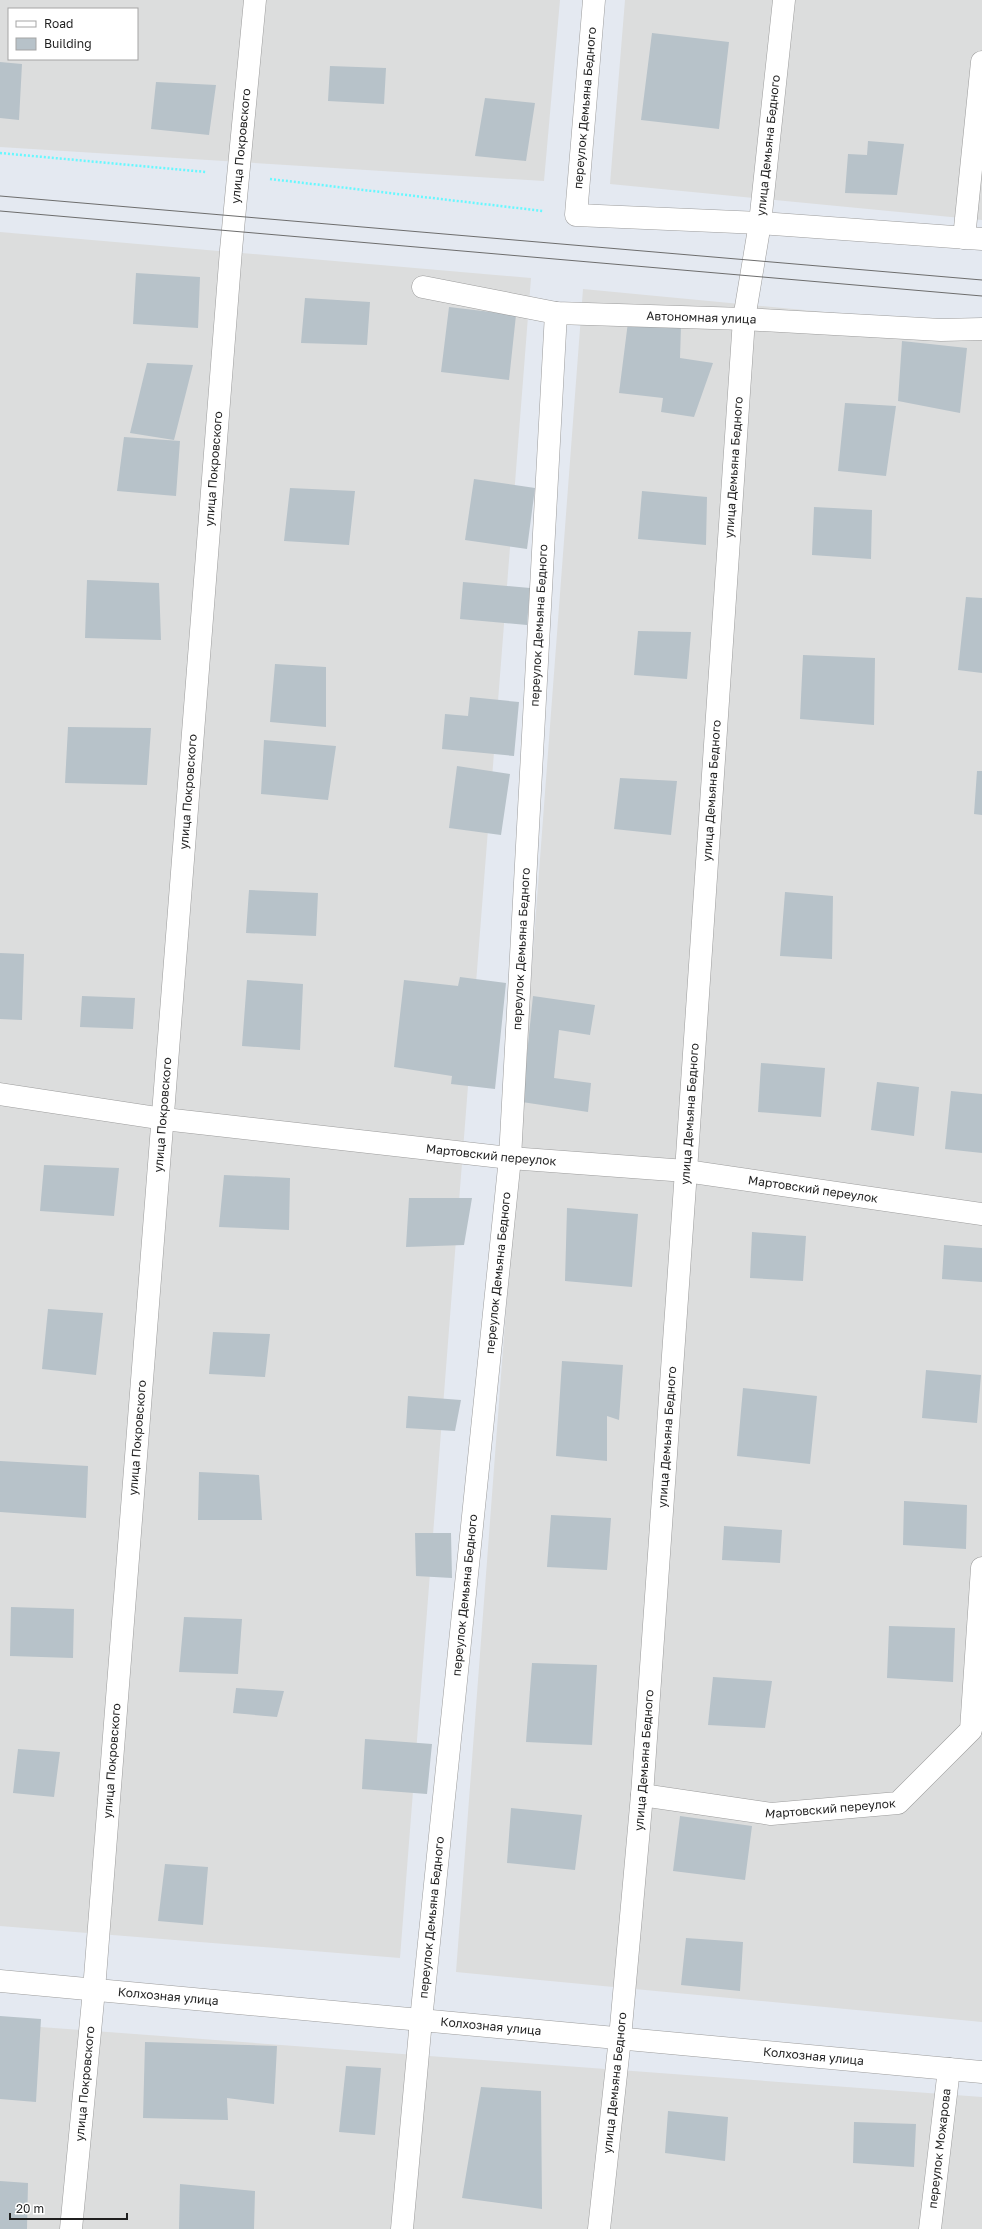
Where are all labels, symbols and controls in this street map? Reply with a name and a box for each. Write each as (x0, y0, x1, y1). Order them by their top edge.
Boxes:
legend (8, 8, 138, 60)
text: Road (44, 16, 73, 31)
street label: переулок Демьяна Бедного (570, 26, 599, 190)
text: Building (44, 36, 92, 51)
street label: улица Демьяна Бедного (753, 74, 783, 217)
street label: улица Покровского (227, 88, 253, 204)
street label: Автономная улица (646, 308, 757, 327)
street label: улица Демьяна Бедного (721, 396, 746, 539)
street label: улица Покровского (201, 410, 225, 527)
street label: переулок Демьяна Бедного (527, 544, 550, 707)
street label: улица Демьяна Бедного (699, 719, 724, 862)
street label: улица Покровского (176, 733, 200, 850)
street label: переулок Демьяна Бедного (509, 867, 533, 1030)
street label: улица Демьяна Бедного (677, 1042, 702, 1185)
street label: улица Покровского (150, 1056, 174, 1173)
street label: Мартовский переулок (425, 1141, 557, 1168)
street label: Мартовский переулок (747, 1172, 879, 1206)
street label: переулок Демьяна Бедного (482, 1191, 513, 1354)
street label: улица Демьяна Бедного (654, 1366, 679, 1508)
street label: улица Покровского (125, 1379, 149, 1496)
street label: переулок Демьяна Бедного (449, 1513, 480, 1677)
street label: улица Демьяна Бедного (631, 1689, 656, 1832)
street label: улица Покровского (100, 1702, 124, 1819)
street label: Мартовский переулок (764, 1795, 896, 1822)
street label: переулок Демьяна Бедного (415, 1836, 447, 1999)
street label: Колхозная улица (117, 1984, 219, 2008)
street label: улица Демьяна Бедного (599, 2012, 629, 2154)
street label: Колхозная улица (440, 2014, 542, 2038)
street label: улица Покровского (71, 2025, 97, 2142)
street label: Колхозная улица (762, 2044, 865, 2068)
street label: переулок Можарова (924, 2088, 954, 2209)
scale bar (10, 2195, 127, 2221)
text: 20 m (16, 2201, 44, 2216)

